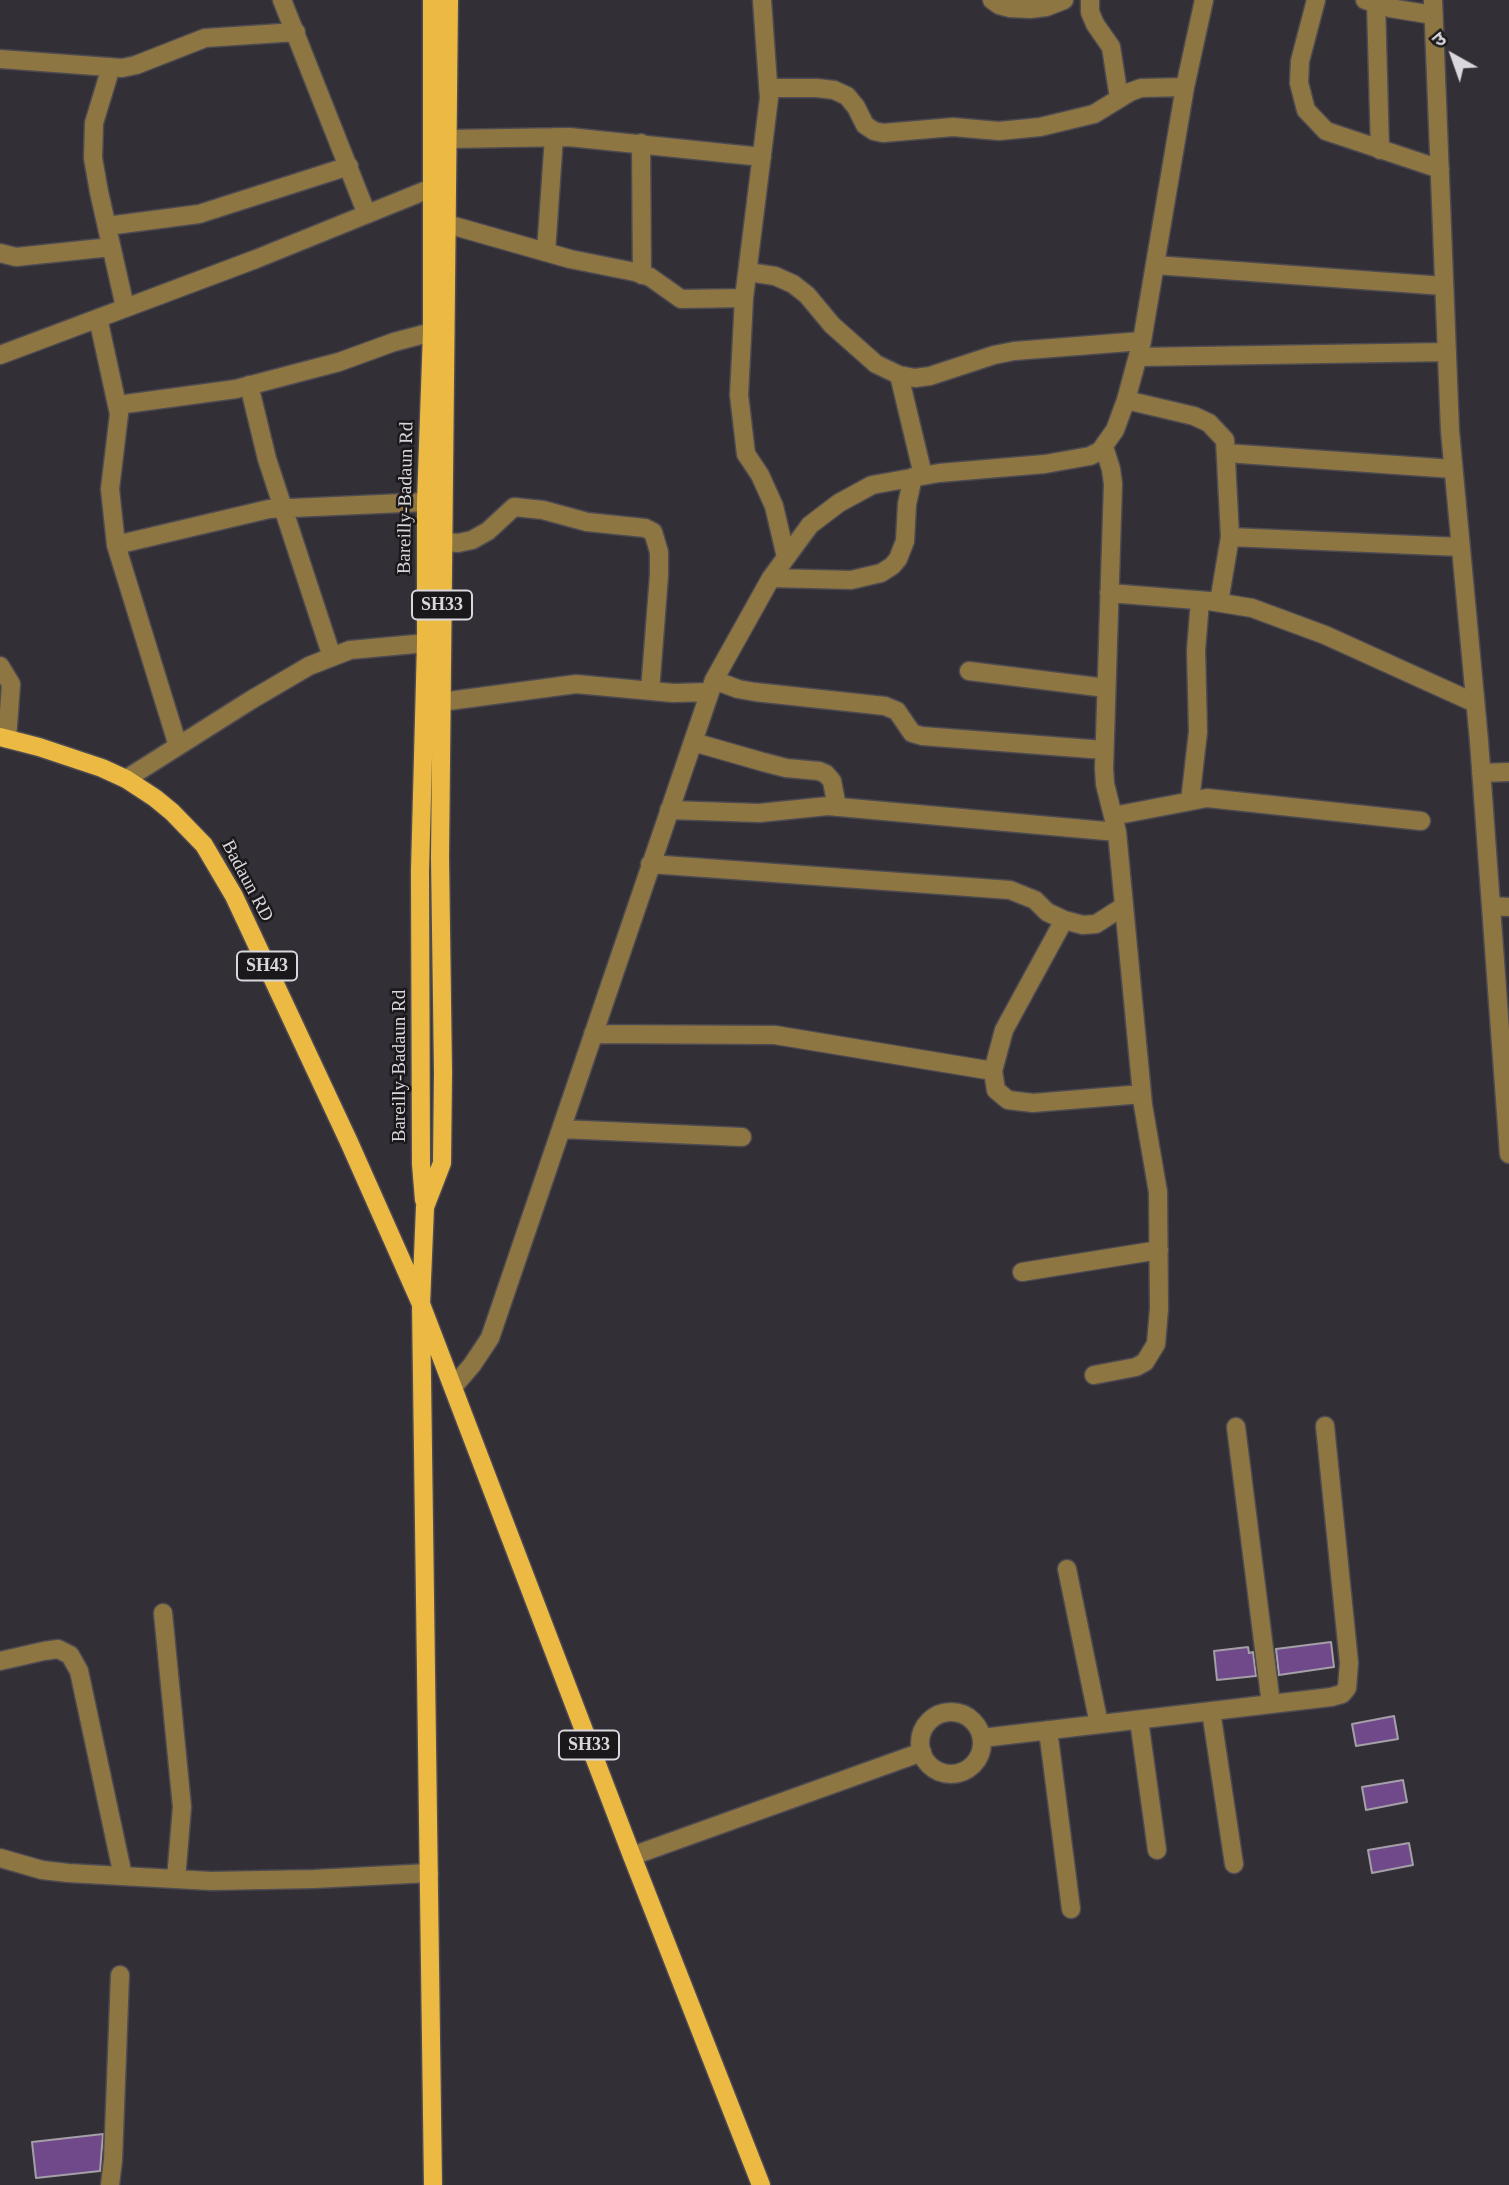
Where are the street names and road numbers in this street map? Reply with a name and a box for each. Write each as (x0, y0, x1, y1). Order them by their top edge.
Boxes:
street label: Bareilly-Badaun Rd (393, 422, 419, 574)
road number: SH33 (412, 590, 472, 620)
street label: Badaun RD (216, 836, 278, 926)
road number: SH43 (237, 951, 297, 981)
street label: Bareilly-Badaun Rd (389, 990, 411, 1142)
road number: SH33 (559, 1730, 619, 1760)

